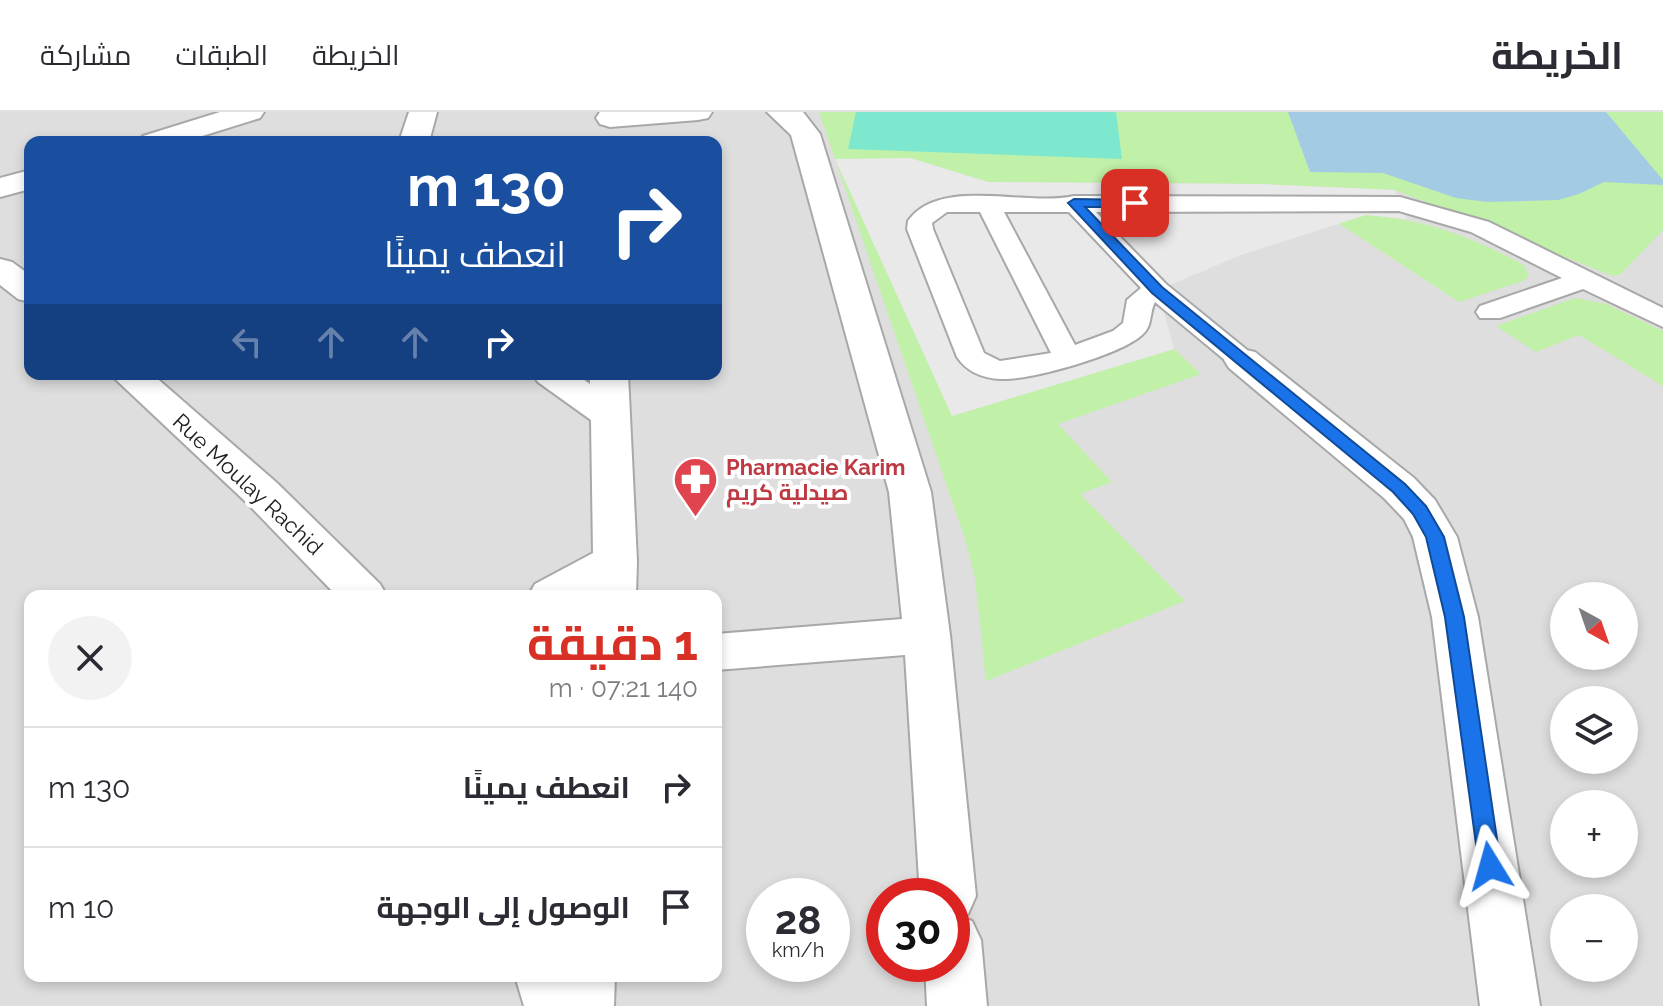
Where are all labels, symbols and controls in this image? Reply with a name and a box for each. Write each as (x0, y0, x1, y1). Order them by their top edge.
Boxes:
text: الخريطة (1491, 33, 1623, 78)
text: مشاركة (40, 39, 131, 72)
text: الطبقات (175, 39, 268, 72)
text: الخريطة (312, 39, 399, 72)
text: 130 m (407, 153, 566, 219)
icon: right (594, 168, 698, 272)
pin (1101, 169, 1169, 237)
icon: arrive (1113, 181, 1157, 225)
text: انعطف يمينًا (384, 233, 566, 275)
icon: left (225, 320, 269, 364)
icon: ahead (309, 320, 353, 364)
icon: ahead (393, 320, 437, 364)
icon: right (477, 320, 521, 364)
street label: Rue Moulay Rachid (168, 408, 328, 560)
place label: Pharmacie Karim صيدلية كريم (726, 454, 906, 508)
pharmacy icon: Pharmacie Karim صيدلية كريم (671, 456, 719, 519)
north arrow (1550, 582, 1638, 670)
map controls (1550, 582, 1638, 982)
text: 1 دقيقة (527, 615, 698, 671)
button: close (48, 616, 132, 700)
text: 140 m · 07:21 (549, 673, 698, 703)
button: layers (1550, 686, 1638, 774)
icon: right (654, 765, 698, 809)
text: 130 m (48, 770, 130, 805)
text: انعطف يمينًا (463, 770, 630, 805)
button: + (1550, 790, 1638, 878)
position arrow (1448, 824, 1532, 908)
speed limit sign: 30 (866, 878, 970, 982)
icon: arrive (654, 885, 698, 929)
text: 10 m (48, 890, 114, 925)
text: الوصول إلى الوجهة (377, 890, 630, 925)
button: − (1550, 894, 1638, 982)
text: 28 (775, 896, 821, 943)
text: km/h (772, 938, 824, 962)

